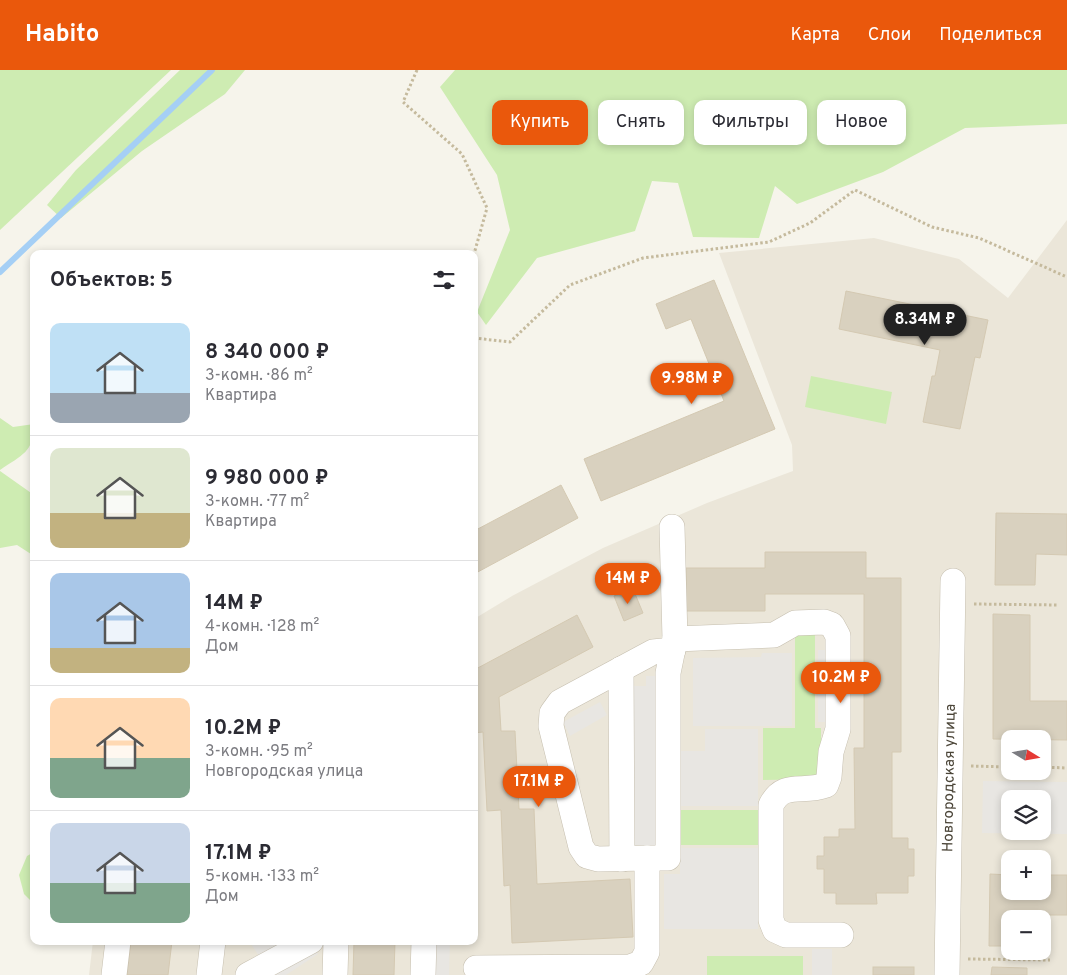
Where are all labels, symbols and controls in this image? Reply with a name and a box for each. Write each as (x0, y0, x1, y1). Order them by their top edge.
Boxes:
text: Habito (25, 20, 99, 50)
text: Карта (790, 24, 840, 47)
text: Слои (868, 24, 911, 47)
text: Поделиться (939, 24, 1042, 47)
chip: Купить (492, 100, 588, 145)
chip: Снять (598, 100, 684, 145)
chip: Фильтры (694, 100, 807, 145)
chip: Новое (817, 100, 906, 145)
icon: filters (430, 266, 458, 294)
text: Объектов: 5 (50, 267, 173, 294)
pin: 8.34M ₽ (879, 304, 971, 346)
text: 8.34M ₽ (895, 310, 955, 330)
text: 8 340 000 ₽ (205, 339, 329, 366)
icon: home (90, 343, 150, 403)
pin: 9.98M ₽ (646, 362, 738, 405)
text: 3-комн. · 86 m² (205, 366, 313, 386)
text: 9.98M ₽ (661, 369, 723, 389)
text: Квартира (205, 386, 277, 406)
text: 9 980 000 ₽ (205, 465, 329, 492)
icon: home (90, 468, 150, 528)
text: 3-комн. · 77 m² (205, 492, 309, 512)
text: Квартира (205, 512, 277, 532)
pin: 14M ₽ (593, 562, 663, 605)
text: 14M ₽ (606, 569, 650, 589)
text: 14M ₽ (205, 590, 263, 617)
icon: home (90, 593, 150, 653)
text: 4-комн. · 128 m² (205, 617, 319, 637)
text: Дом (205, 637, 239, 657)
pin: 10.2M ₽ (795, 662, 887, 704)
text: 10.2M ₽ (812, 668, 870, 688)
street label: Новгородская улица (939, 704, 961, 852)
text: 10.2M ₽ (205, 715, 281, 742)
icon: home (90, 718, 150, 778)
north arrow (1001, 730, 1051, 780)
map controls (1001, 730, 1051, 960)
text: 3-комн. · 95 m² (205, 742, 313, 762)
text: Новгородская улица (205, 762, 363, 782)
pin: 17.1M ₽ (493, 766, 585, 808)
text: 17.1M ₽ (514, 772, 564, 792)
button: layers (1001, 790, 1051, 840)
text: 17.1M ₽ (205, 840, 271, 867)
icon: home (90, 843, 150, 903)
button: + (1001, 850, 1051, 900)
text: 5-комн. · 133 m² (205, 867, 319, 887)
text: Дом (205, 887, 239, 907)
button: − (1001, 910, 1051, 960)

